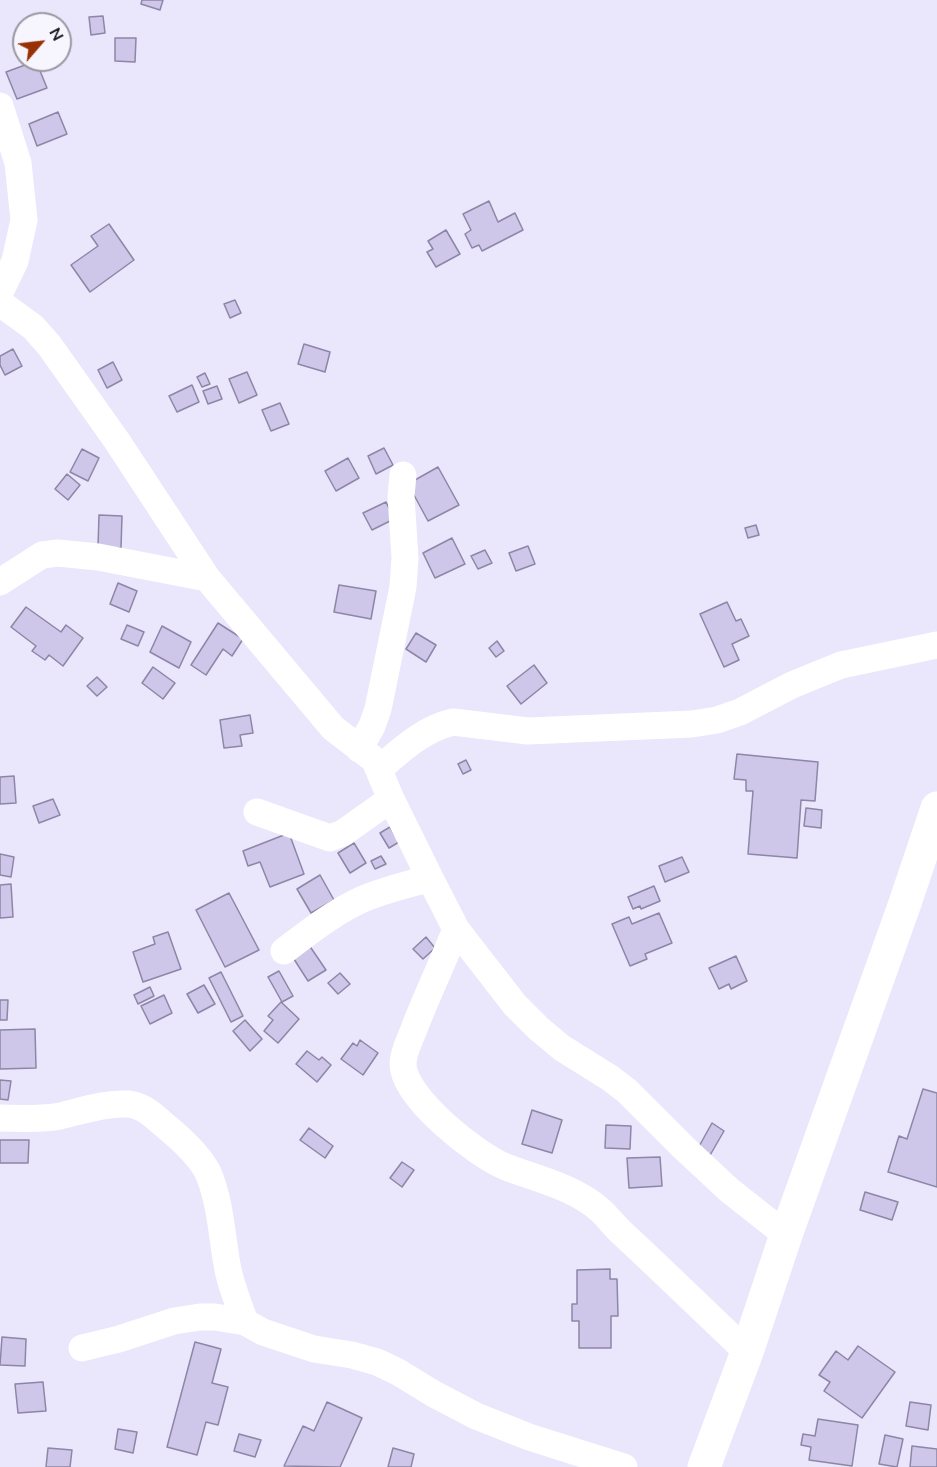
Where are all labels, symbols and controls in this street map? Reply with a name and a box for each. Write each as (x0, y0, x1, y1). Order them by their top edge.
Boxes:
north arrow (12, 12, 72, 72)
text: N (44, 24, 69, 45)

